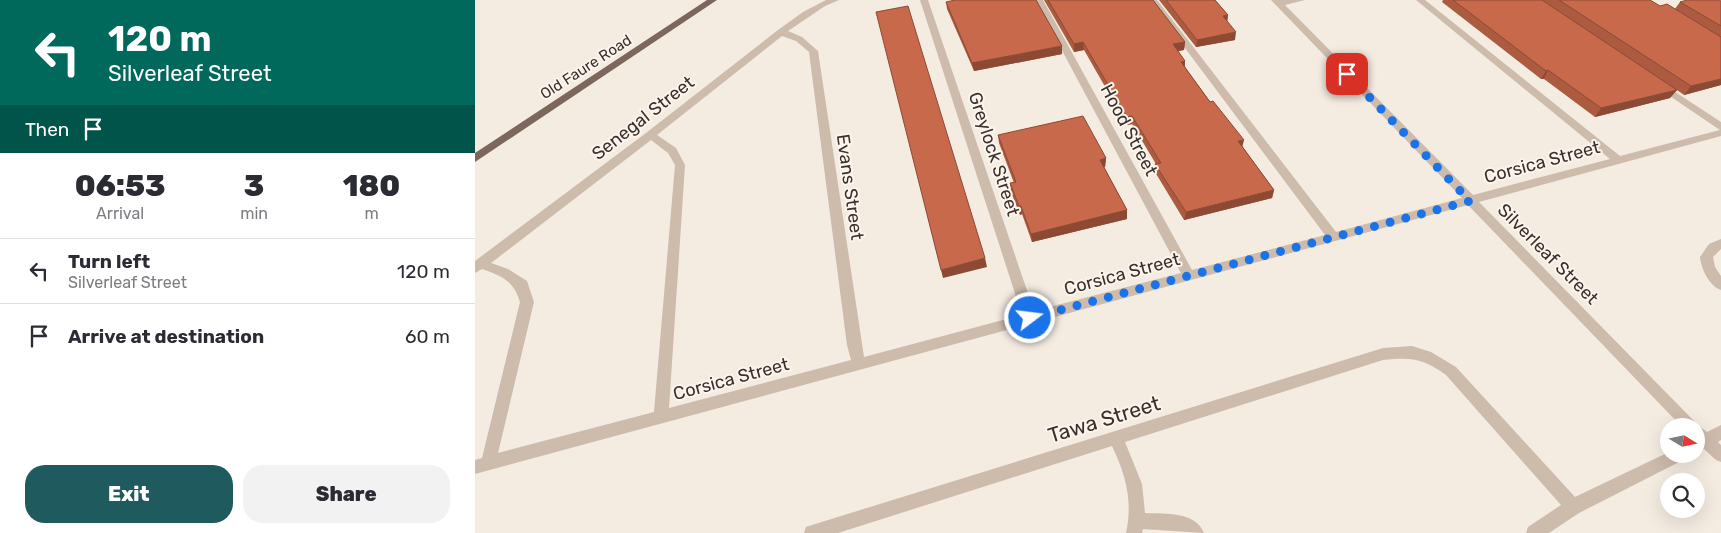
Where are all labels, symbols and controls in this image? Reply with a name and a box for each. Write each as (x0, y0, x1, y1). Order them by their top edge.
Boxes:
text: 120 m (108, 18, 211, 60)
icon: left (25, 20, 90, 85)
street label: Old Faure Road (537, 31, 635, 103)
pin (1326, 53, 1368, 95)
text: Silverleaf Street (108, 60, 272, 87)
icon: arrive (1333, 60, 1361, 88)
street label: Senegal Street (587, 71, 699, 165)
street label: Hood Street (1096, 80, 1162, 180)
street label: Greylock Street (964, 89, 1024, 219)
icon: arrive (79, 115, 107, 143)
text: Then (25, 118, 69, 141)
street label: Evans Street (832, 133, 868, 241)
street label: Corsica Street (1482, 136, 1602, 188)
text: 06:53 (75, 168, 166, 204)
text: 3 (244, 168, 264, 204)
text: 180 (343, 168, 400, 204)
street label: Silverleaf Street (1493, 199, 1603, 309)
text: Arrival (96, 204, 144, 223)
text: min (240, 204, 268, 223)
text: m (364, 204, 379, 223)
street label: Corsica Street (1062, 248, 1182, 300)
text: Turn left (68, 250, 150, 273)
icon: left (25, 257, 53, 285)
text: 120 m (397, 260, 450, 283)
text: Silverleaf Street (68, 273, 187, 292)
position arrow (1003, 291, 1055, 343)
icon: arrive (25, 322, 53, 350)
text: Arrive at destination (68, 325, 264, 348)
text: 60 m (405, 325, 450, 348)
street label: Corsica Street (671, 353, 791, 405)
street label: Tawa Street (1045, 390, 1163, 448)
north arrow (1660, 418, 1705, 462)
map controls (1660, 418, 1705, 518)
button: Exit (25, 465, 233, 523)
button: Share (243, 465, 450, 523)
button: search (1660, 473, 1705, 518)

